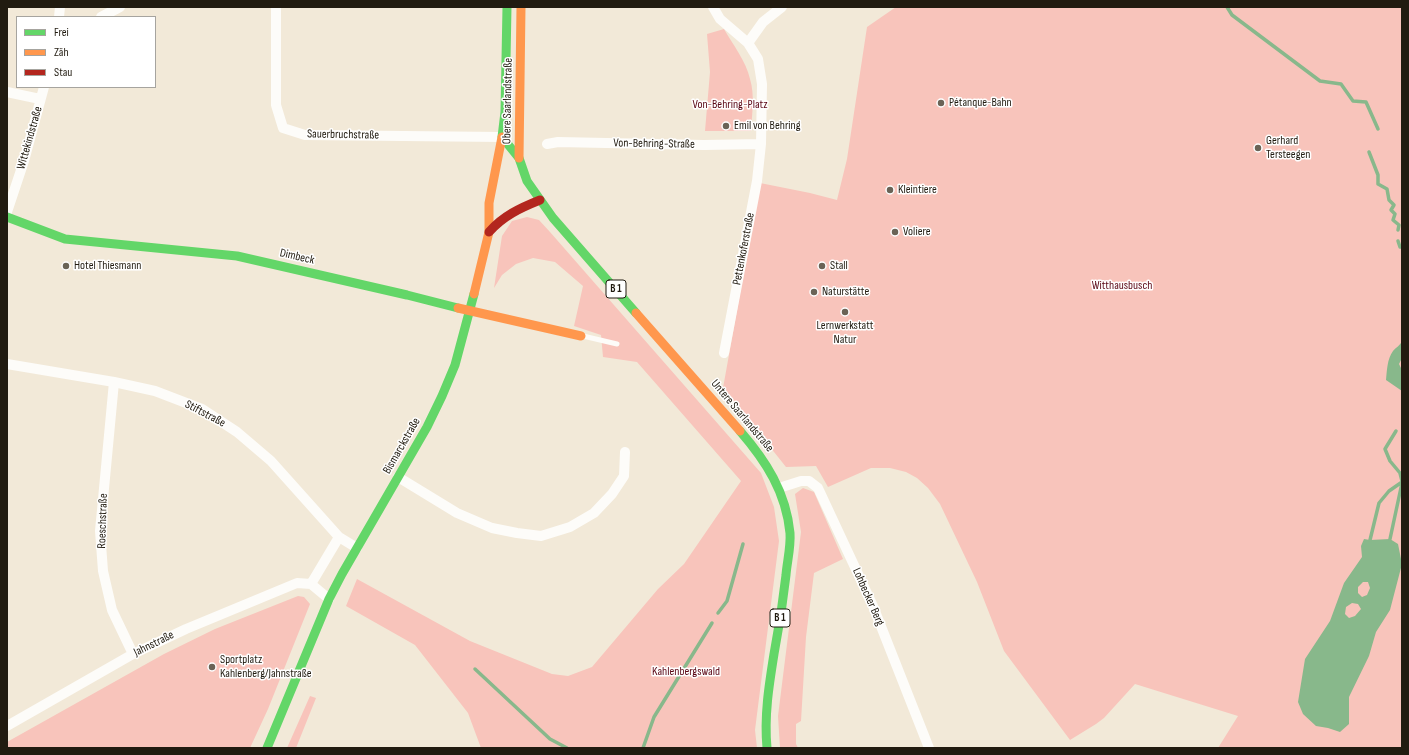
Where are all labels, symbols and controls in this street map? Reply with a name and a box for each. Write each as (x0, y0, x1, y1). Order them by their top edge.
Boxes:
legend (16, 16, 156, 88)
text: Frei (54, 25, 69, 40)
text: Zäh (54, 45, 69, 60)
street label: Obere Saarlandstraße (500, 58, 516, 144)
text: Stau (54, 65, 72, 80)
place label: Pétanque-Bahn (949, 96, 1012, 110)
park label: Von-Behring-Platz (692, 98, 768, 112)
marker: Pétanque-Bahn (936, 98, 946, 108)
street label: Wittekindstraße (14, 105, 46, 171)
place label: Emil von Behring (734, 119, 800, 133)
marker: Emil von Behring (721, 121, 731, 131)
street label: Sauerbruchstraße (307, 127, 379, 143)
place label: Gerhard Tersteegen (1266, 134, 1310, 162)
street label: Von-Behring-Straße (613, 136, 695, 152)
marker: Gerhard Tersteegen (1253, 143, 1263, 153)
place label: Kleintiere (898, 183, 937, 197)
marker: Kleintiere (885, 185, 895, 195)
street label: Pettenkoferstraße (730, 212, 758, 286)
place label: Voliere (903, 225, 931, 239)
marker: Voliere (890, 227, 900, 237)
street label: Dimbeck (278, 246, 316, 268)
place label: Hotel Thiesmann (74, 259, 141, 273)
place label: Stall (830, 259, 848, 273)
marker: Hotel Thiesmann (61, 261, 71, 271)
marker: Stall (817, 261, 827, 271)
park label: Witthausbusch (1092, 279, 1152, 293)
road number: B 1 (606, 280, 626, 298)
place label: Naturstätte (822, 285, 869, 299)
marker: Naturstätte (809, 287, 819, 297)
marker: Lernwerkstatt Natur (840, 307, 850, 317)
place label: Lernwerkstatt Natur (817, 319, 873, 347)
street label: Untere Saarlandstraße (708, 377, 776, 455)
street label: Stiftstraße (182, 397, 228, 431)
street label: Bismarckstraße (380, 415, 424, 477)
street label: Roeschstraße (95, 493, 111, 549)
street label: Lohbecker Berg (849, 566, 887, 628)
road number: B 1 (770, 609, 790, 627)
street label: Jahnstraße (131, 628, 177, 660)
place label: Sportplatz Kahlenberg/Jahnstraße (220, 653, 312, 681)
marker: Sportplatz Kahlenberg/Jahnstraße (207, 662, 217, 672)
park label: Kahlenbergswald (652, 665, 720, 679)

